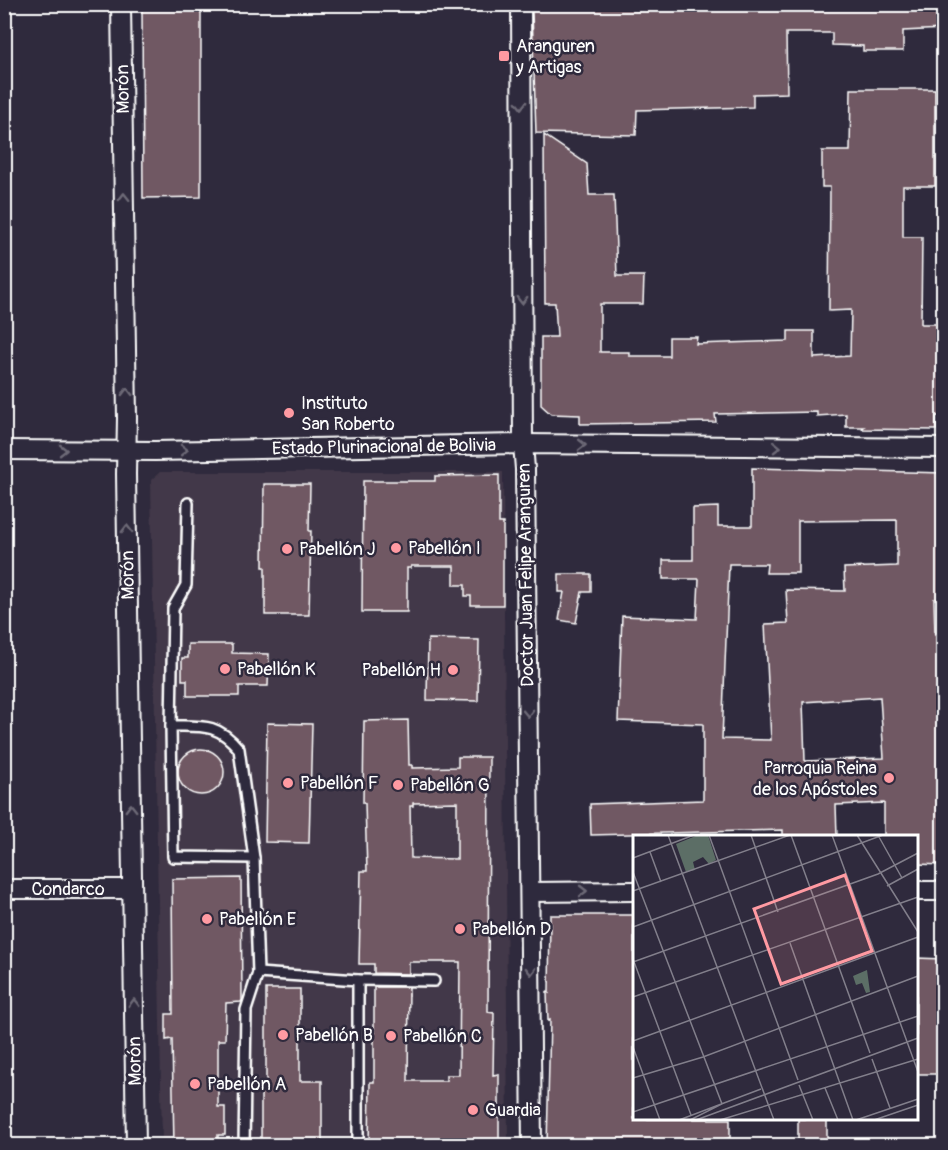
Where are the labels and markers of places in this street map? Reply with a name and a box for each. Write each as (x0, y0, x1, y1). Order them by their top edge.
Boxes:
place label: Aranguren y Artigas (515, 35, 595, 79)
marker: Aranguren y Artigas (497, 49, 511, 63)
place label: Instituto San Roberto (301, 392, 395, 436)
marker: Instituto San Roberto (282, 406, 296, 420)
place label: Pabellón I (408, 537, 481, 560)
place label: Pabellón J (299, 538, 375, 561)
marker: Pabellón I (389, 541, 403, 555)
marker: Pabellón J (280, 542, 294, 556)
place label: Pabellón K (237, 658, 316, 681)
place label: Pabellón H (362, 659, 441, 682)
marker: Pabellón K (218, 662, 232, 676)
marker: Pabellón H (446, 663, 460, 677)
place label: Parroquia Reina de los Apóstoles (753, 757, 877, 801)
marker: Parroquia Reina de los Apóstoles (882, 771, 896, 785)
place label: Pabellón F (300, 772, 379, 795)
place label: Pabellón G (410, 774, 490, 797)
marker: Pabellón F (281, 776, 295, 790)
marker: Pabellón G (391, 778, 405, 792)
place label: Pabellón E (219, 908, 296, 931)
marker: Pabellón E (200, 912, 214, 926)
place label: Pabellón D (472, 918, 551, 941)
marker: Pabellón D (453, 922, 467, 936)
place label: Pabellón B (295, 1024, 373, 1047)
place label: Pabellón C (403, 1025, 482, 1048)
marker: Pabellón B (276, 1028, 290, 1042)
marker: Pabellón C (384, 1029, 398, 1043)
place label: Pabellón A (207, 1073, 287, 1096)
marker: Pabellón A (188, 1077, 202, 1091)
place label: Guardia (485, 1099, 541, 1122)
marker: Guardia (466, 1103, 480, 1117)

